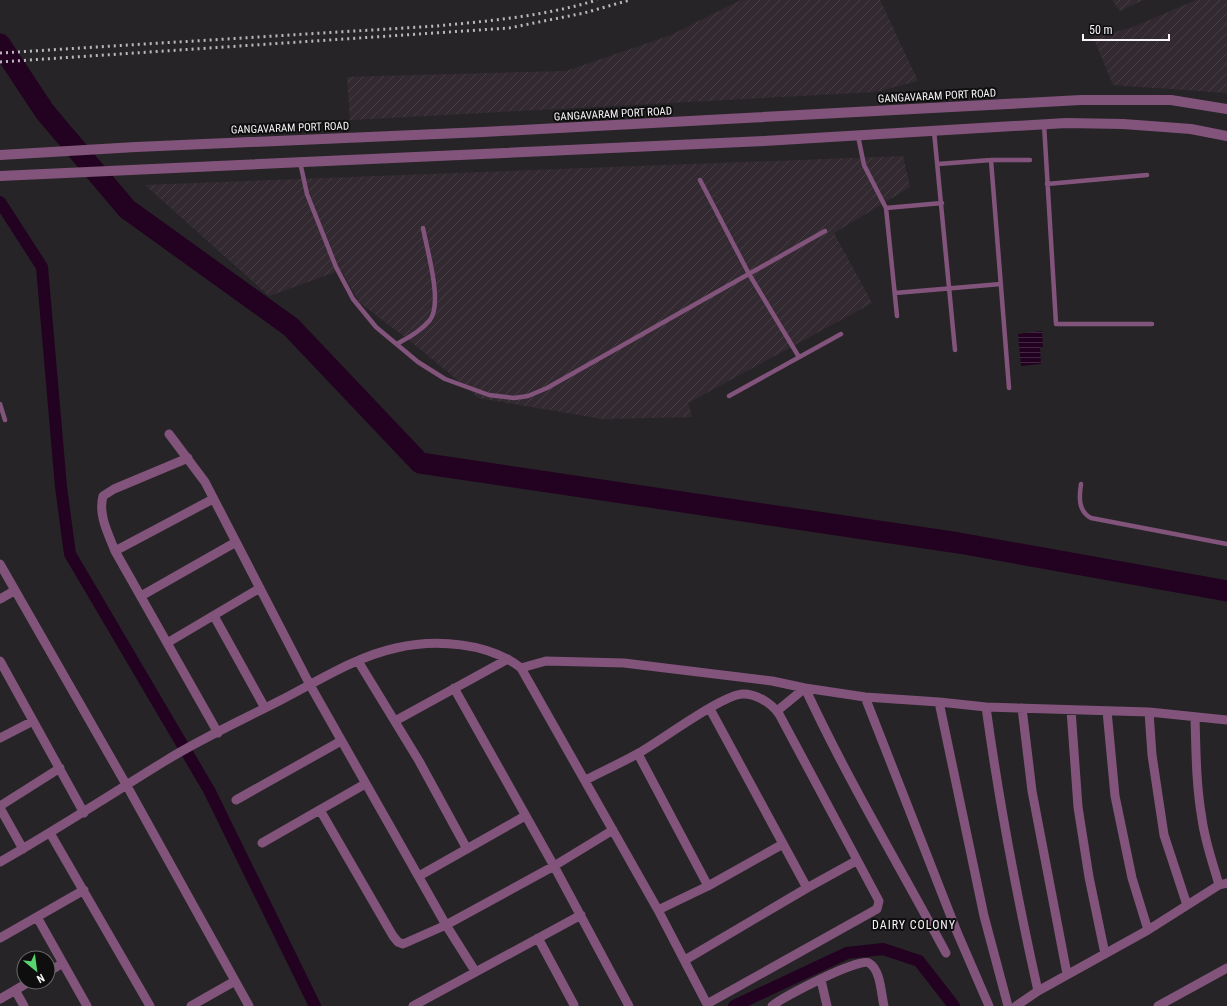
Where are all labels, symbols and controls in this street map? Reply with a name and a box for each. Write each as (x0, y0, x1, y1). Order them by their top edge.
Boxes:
scale bar (1083, 16, 1169, 42)
text: 50 m (1089, 23, 1113, 37)
street label: GANGAVARAM PORT ROAD (878, 86, 996, 106)
street label: GANGAVARAM PORT ROAD (554, 104, 672, 124)
street label: GANGAVARAM PORT ROAD (231, 119, 349, 137)
district label: DAIRY COLONY (872, 918, 956, 932)
north arrow (16, 950, 56, 990)
text: N (34, 971, 47, 986)

